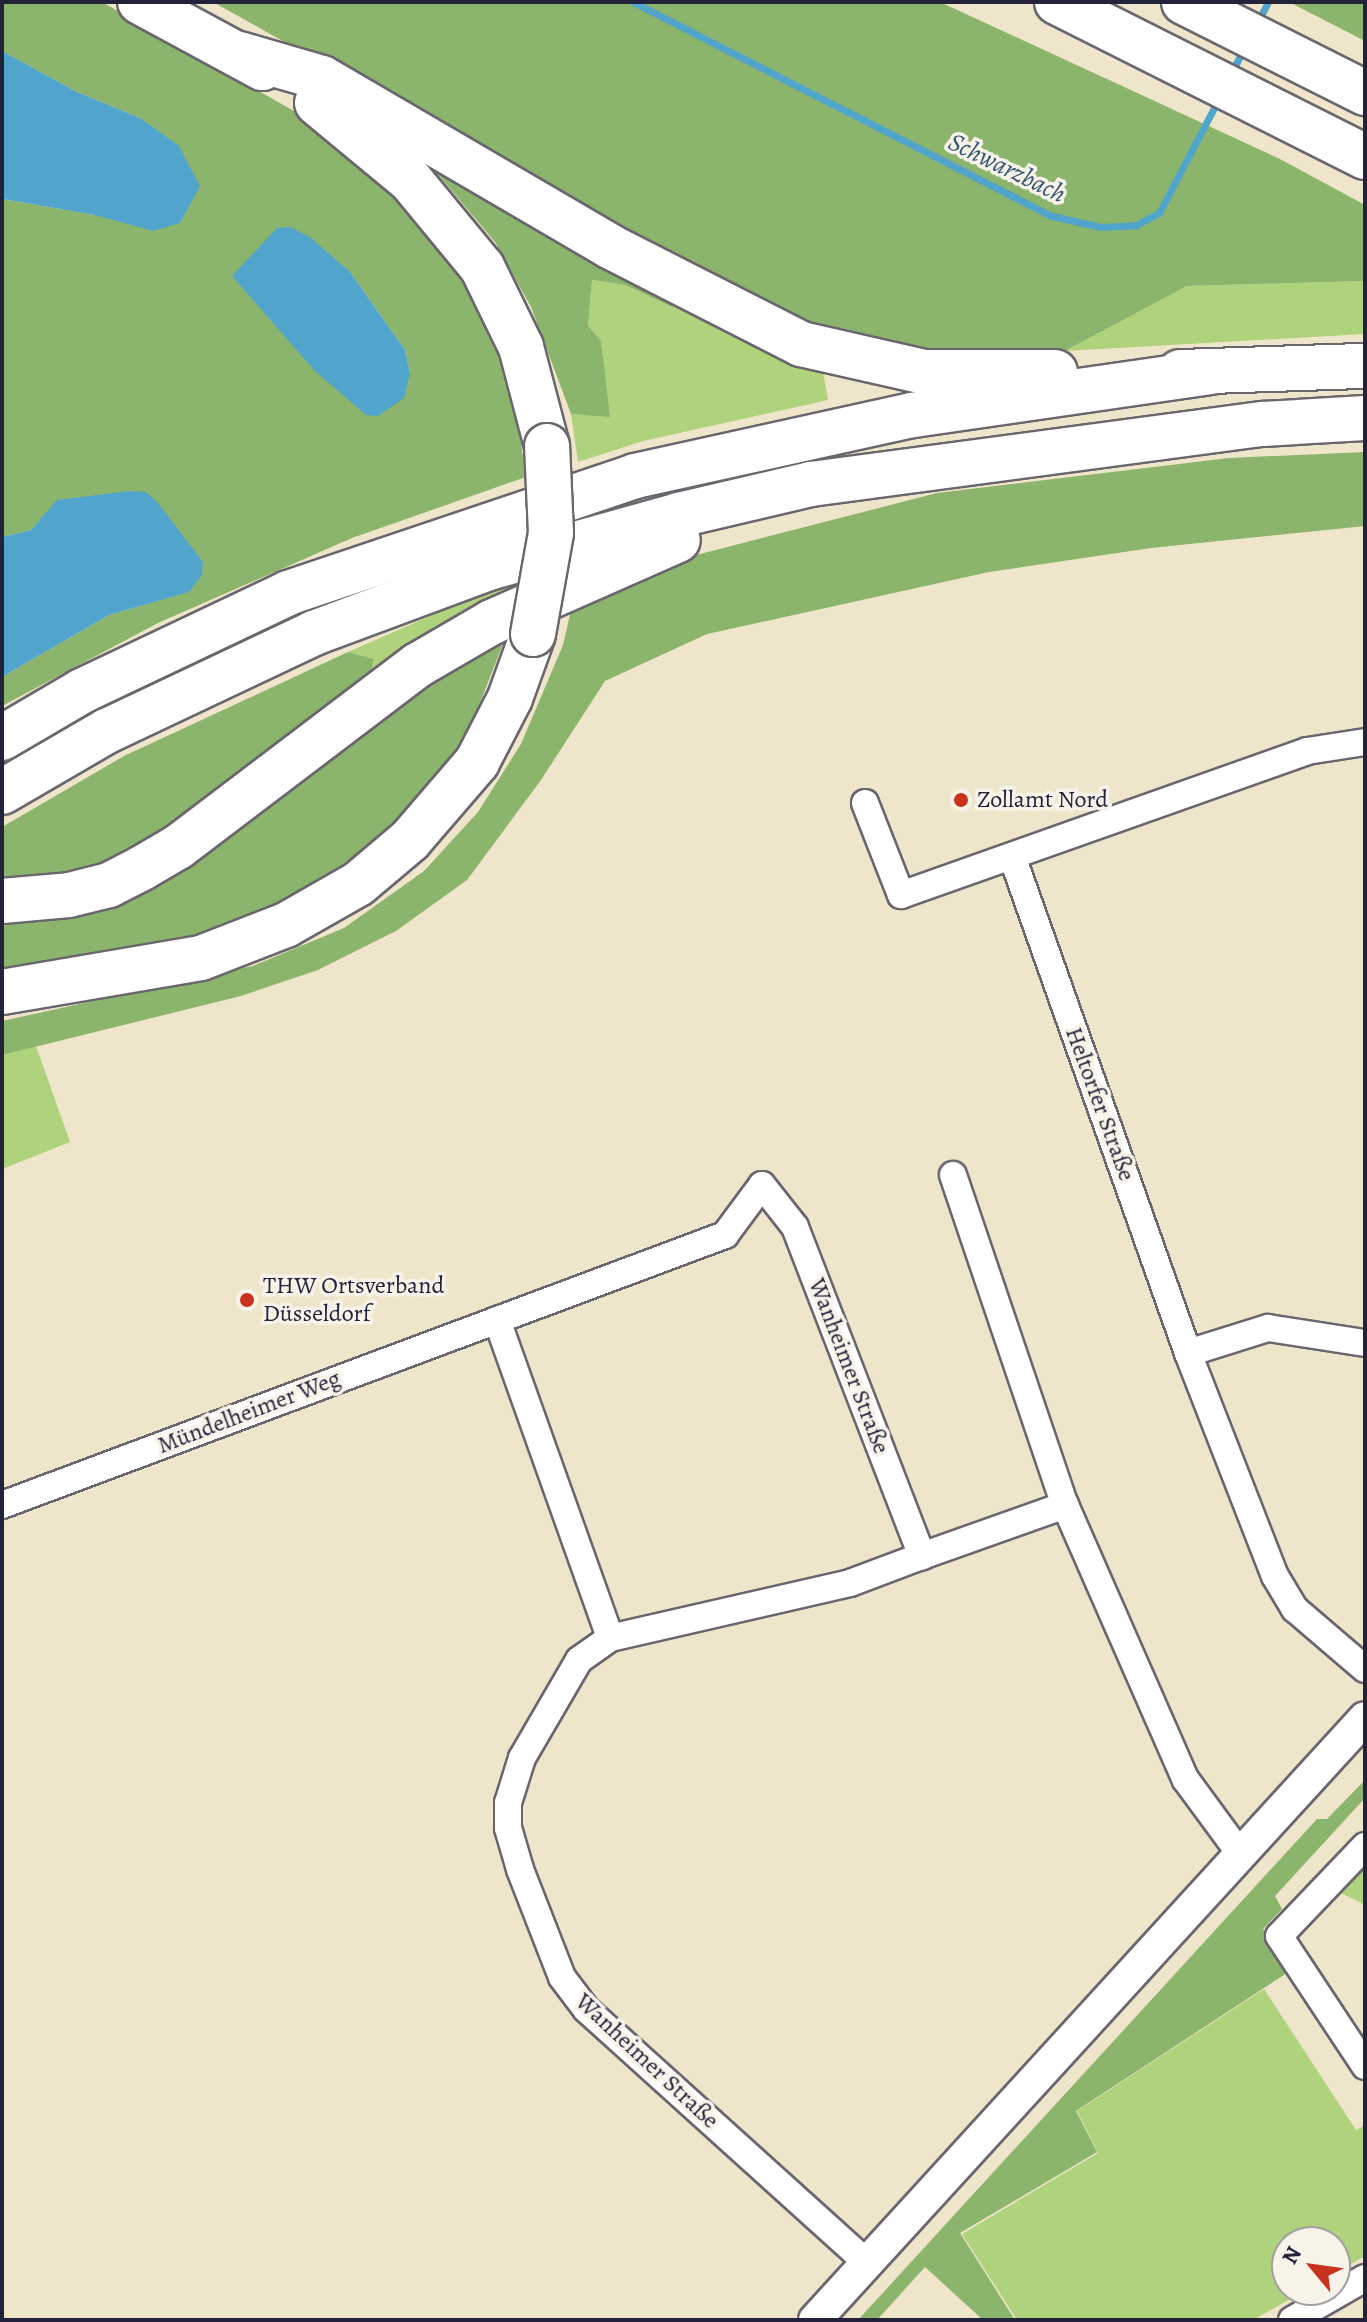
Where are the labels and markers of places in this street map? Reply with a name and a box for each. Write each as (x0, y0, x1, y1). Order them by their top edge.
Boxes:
place label: Zollamt Nord (977, 786, 1108, 814)
marker: Zollamt Nord (952, 791, 970, 809)
place label: THW Ortsverband Düsseldorf (263, 1272, 444, 1328)
marker: THW Ortsverband Düsseldorf (238, 1291, 256, 1309)

